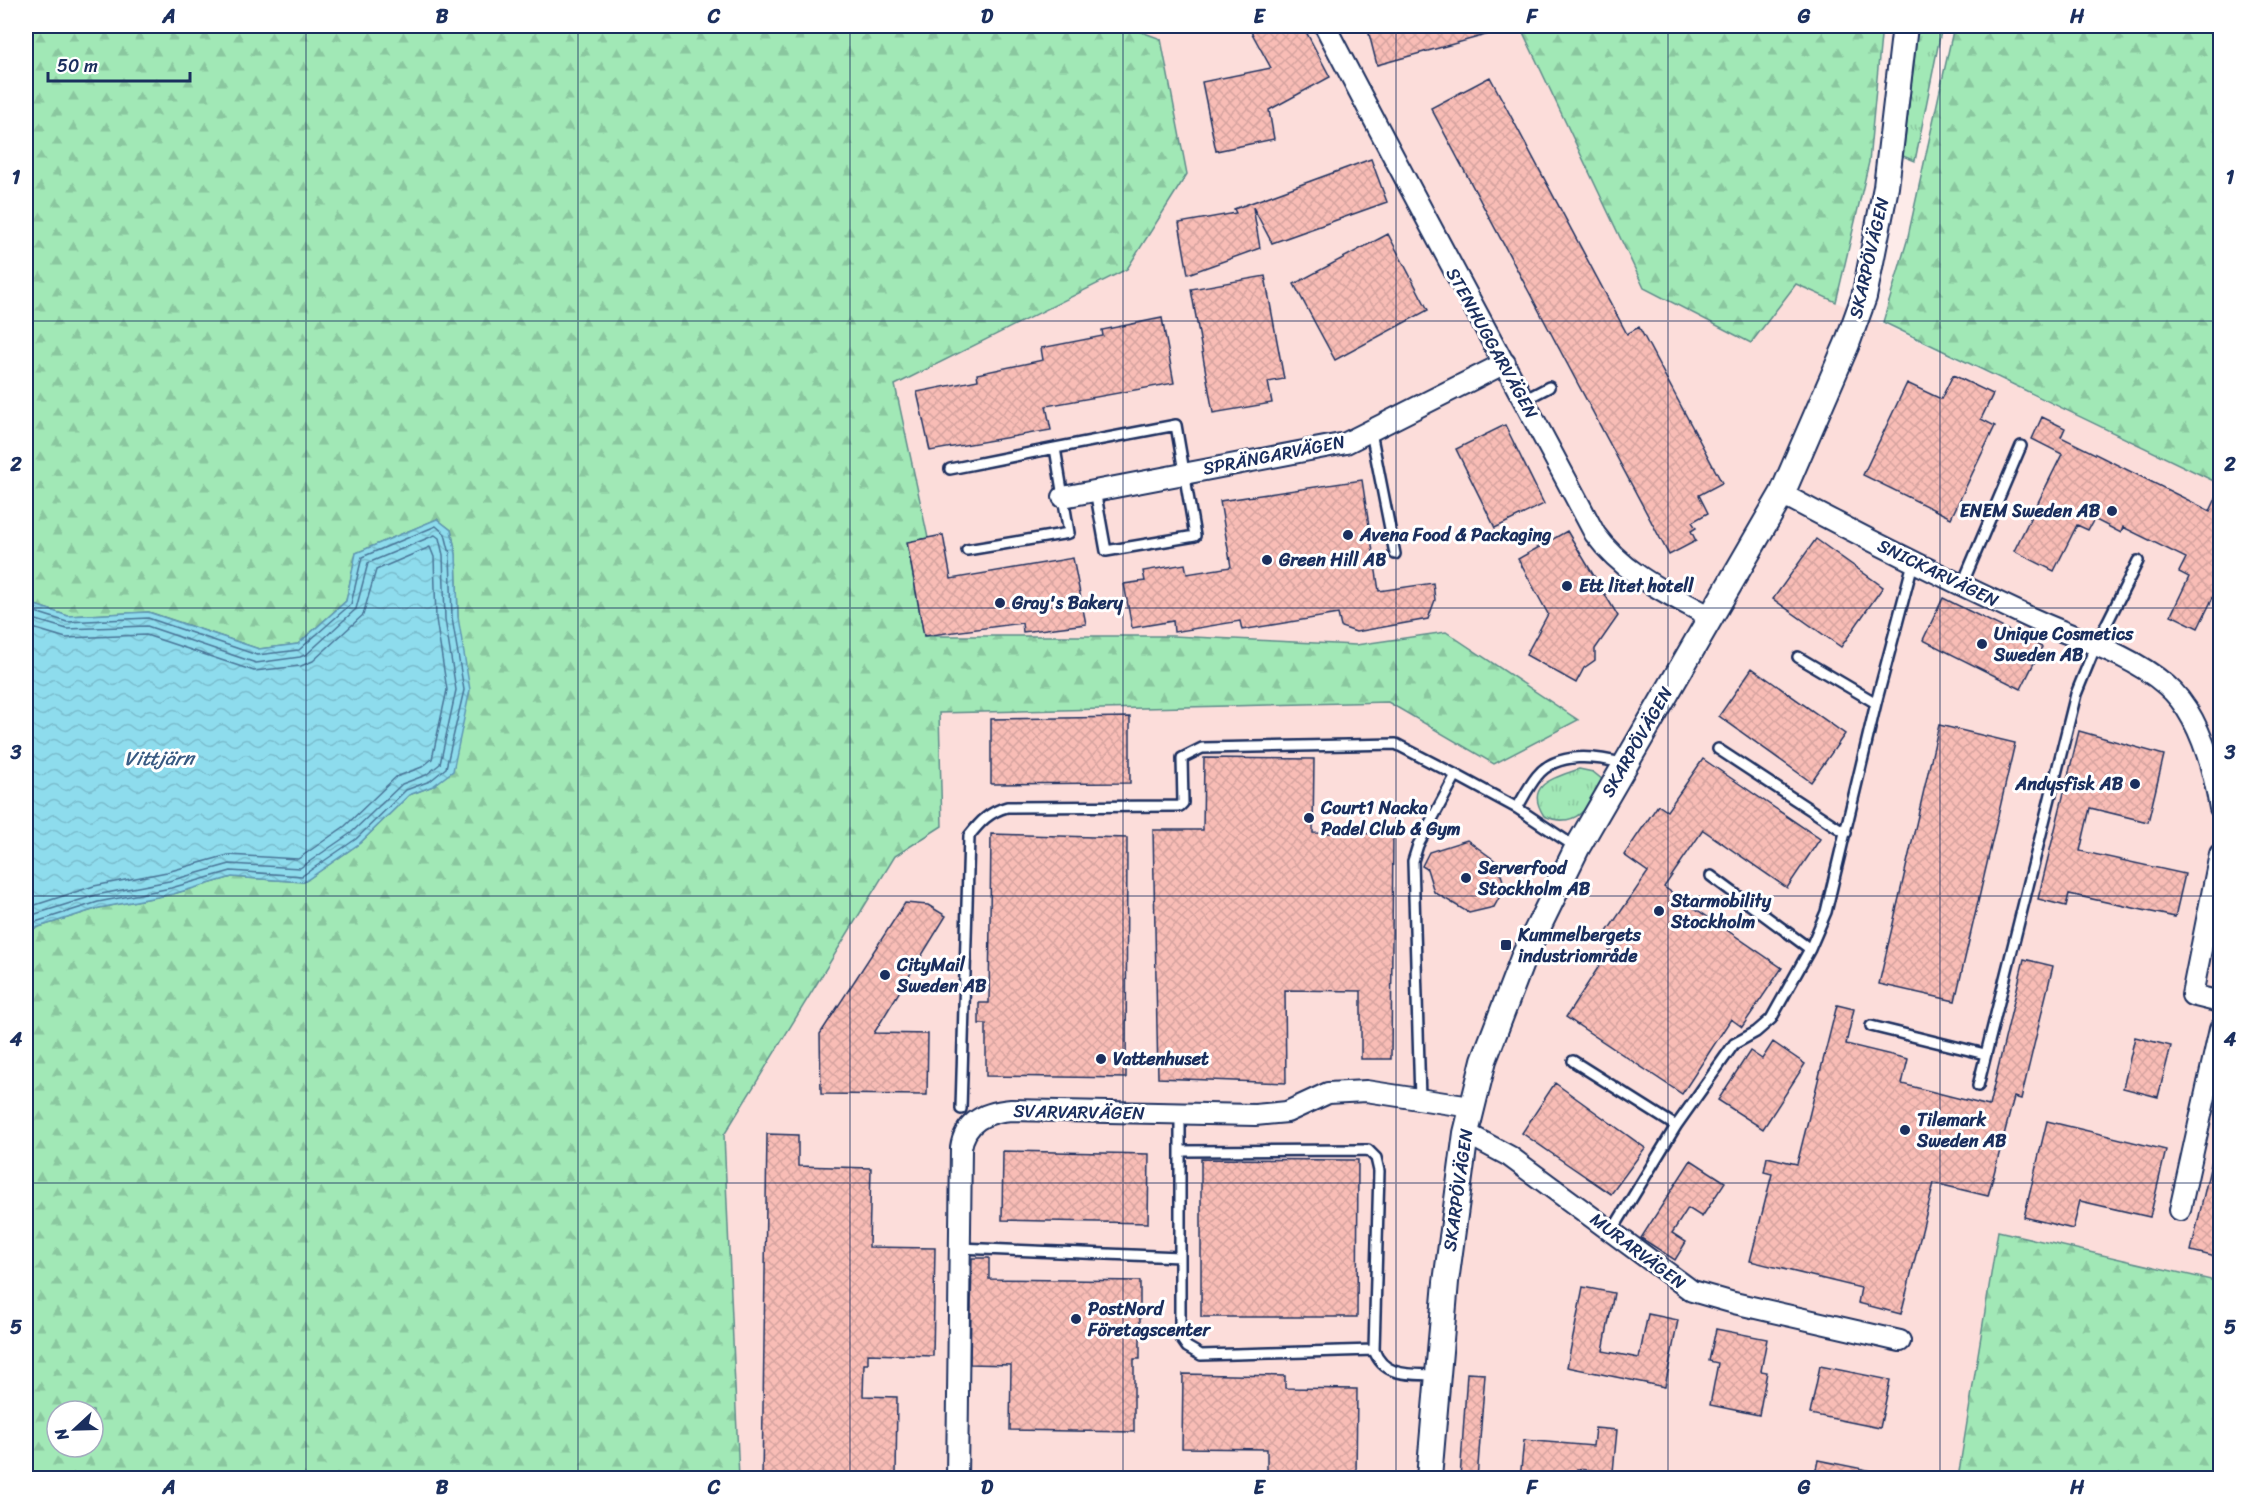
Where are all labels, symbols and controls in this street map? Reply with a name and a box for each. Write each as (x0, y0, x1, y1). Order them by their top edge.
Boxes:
text: A (161, 0, 176, 34)
text: B (436, 0, 449, 34)
text: C (707, 0, 721, 34)
text: D (981, 0, 994, 34)
text: E (1253, 0, 1266, 34)
text: F (1526, 0, 1539, 34)
text: G (1797, 0, 1811, 34)
text: H (2069, 0, 2085, 34)
scale bar (48, 45, 190, 83)
text: 50 m (57, 50, 98, 82)
text: 1 (12, 160, 21, 195)
text: 1 (2226, 160, 2235, 195)
street label: SKARPÖVÄGEN (1840, 194, 1899, 322)
street label: STENHUGGARVÄGEN (1437, 261, 1547, 425)
street label: SPRÄNGARVÄGEN (1200, 425, 1348, 484)
text: 2 (9, 447, 22, 482)
text: 2 (2223, 447, 2236, 482)
place label: ENEM Sweden AB (1960, 495, 2101, 527)
marker: ENEM Sweden AB (2105, 504, 2119, 518)
place label: Avena Food & Packaging (1359, 519, 1551, 551)
marker: Avena Food & Packaging (1341, 528, 1355, 542)
street label: SNICKARVÄGEN (1872, 530, 2005, 616)
place label: Green Hill AB (1278, 544, 1386, 576)
marker: Green Hill AB (1260, 553, 1274, 567)
place label: Ett litet hotell (1579, 570, 1694, 602)
marker: Ett litet hotell (1560, 579, 1574, 593)
place label: Gray's Bakery (1011, 587, 1124, 619)
marker: Gray's Bakery (993, 596, 1007, 610)
place label: Unique Cosmetics Sweden AB (1993, 618, 2134, 671)
marker: Unique Cosmetics Sweden AB (1975, 637, 1989, 651)
street label: SKARPÖVÄGEN (1592, 680, 1682, 804)
text: 3 (10, 735, 22, 770)
text: 3 (2224, 735, 2236, 770)
water label: Vittjärn (124, 741, 196, 776)
place label: Andysfisk AB (2015, 768, 2124, 800)
marker: Andysfisk AB (2128, 777, 2142, 791)
place label: Court1 Nacka Padel Club & Gym (1320, 792, 1461, 845)
marker: Court1 Nacka Padel Club & Gym (1302, 811, 1316, 825)
place label: Serverfood Stockholm AB (1477, 852, 1591, 905)
marker: Serverfood Stockholm AB (1459, 871, 1473, 885)
place label: Starmobility Stockholm (1670, 885, 1772, 938)
marker: Starmobility Stockholm (1652, 904, 1666, 918)
place label: Kummelbergets industriområde (1517, 919, 1642, 972)
marker: Kummelbergets industriområde (1499, 938, 1513, 952)
place label: CityMail Sweden AB (896, 949, 987, 1002)
marker: CityMail Sweden AB (878, 968, 892, 982)
text: 4 (9, 1022, 23, 1057)
text: 4 (2223, 1022, 2237, 1057)
place label: Vattenhuset (1113, 1043, 1209, 1075)
marker: Vattenhuset (1094, 1052, 1108, 1066)
street label: SVARVARVÄGEN (1013, 1095, 1145, 1129)
place label: Tilemark Sweden AB (1916, 1104, 2007, 1157)
marker: Tilemark Sweden AB (1898, 1123, 1912, 1137)
street label: SKARPÖVÄGEN (1434, 1126, 1483, 1253)
street label: MURARVÄGEN (1583, 1204, 1693, 1298)
place label: PostNord Företagscenter (1087, 1293, 1211, 1346)
text: 5 (10, 1310, 22, 1345)
text: 5 (2224, 1310, 2236, 1345)
marker: PostNord Företagscenter (1069, 1312, 1083, 1326)
north arrow (45, 1399, 105, 1459)
text: N (46, 1423, 77, 1446)
text: A (161, 1470, 176, 1504)
text: B (436, 1470, 449, 1504)
text: C (707, 1470, 721, 1504)
text: D (981, 1470, 994, 1504)
text: E (1253, 1470, 1266, 1504)
text: F (1526, 1470, 1539, 1504)
text: G (1797, 1470, 1811, 1504)
text: H (2069, 1470, 2085, 1504)

